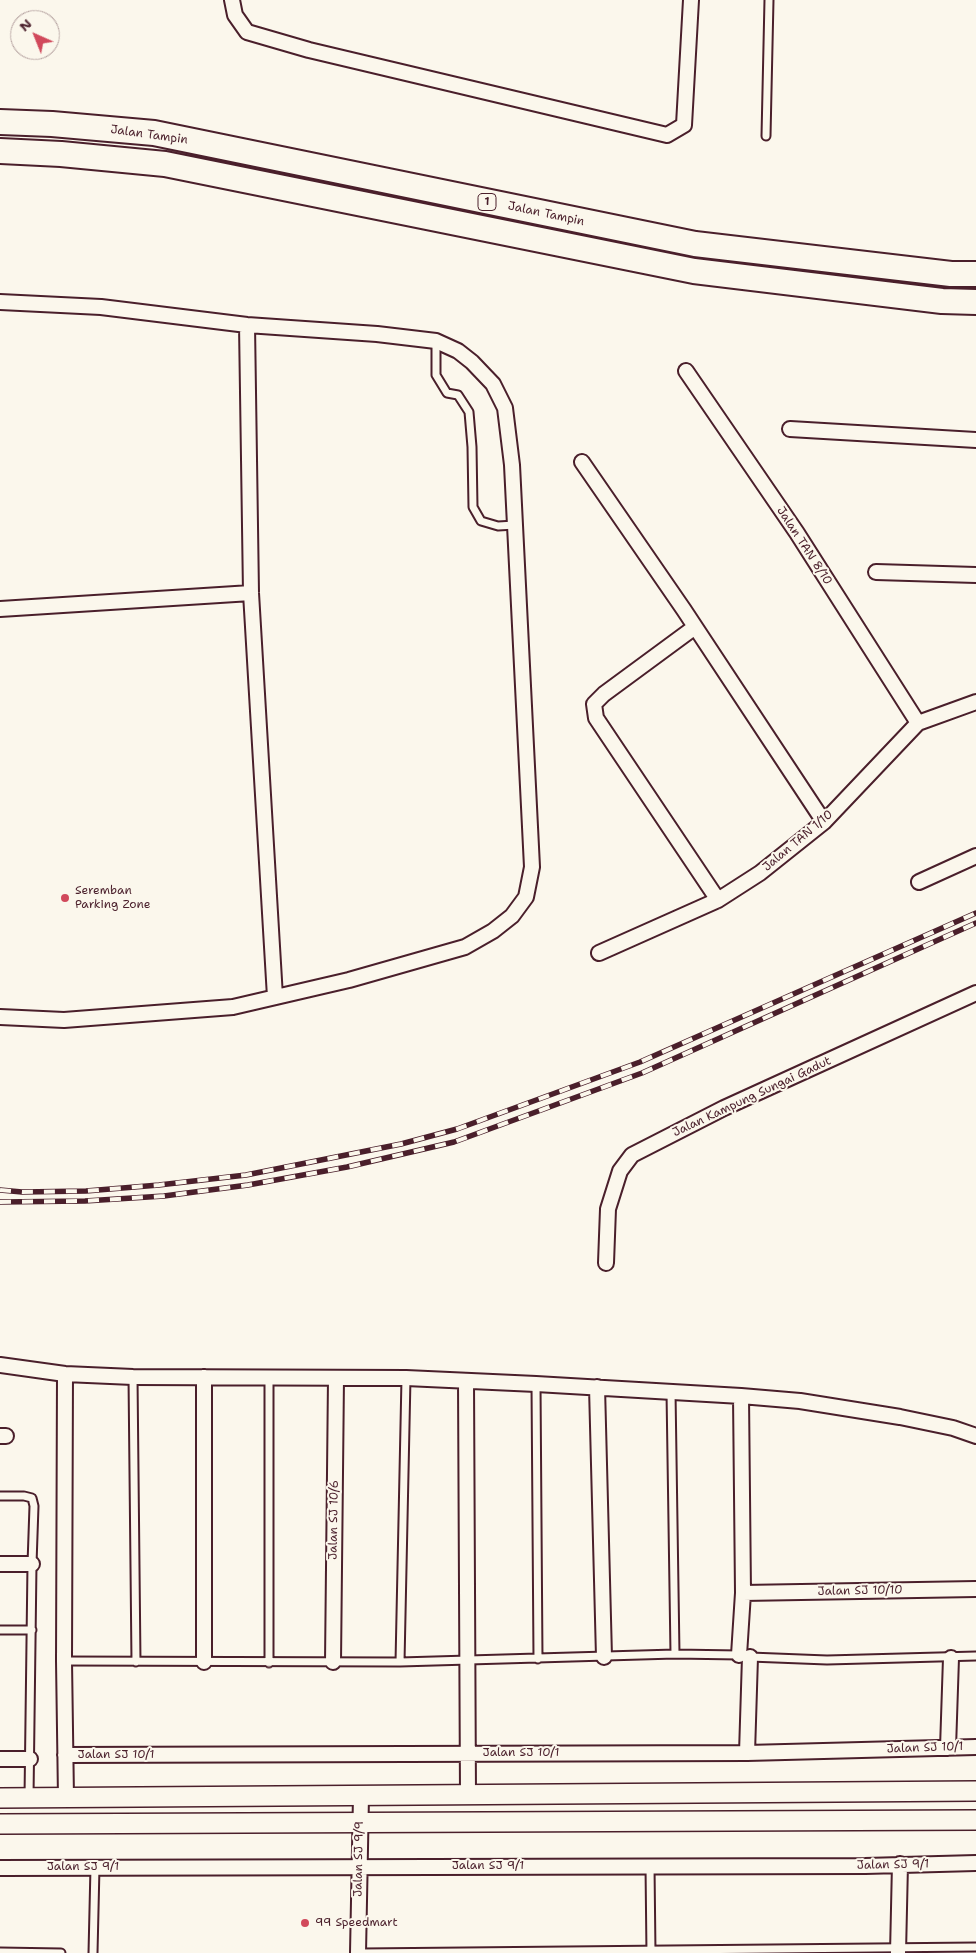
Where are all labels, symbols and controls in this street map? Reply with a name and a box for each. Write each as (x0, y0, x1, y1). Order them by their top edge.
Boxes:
north arrow (10, 10, 60, 60)
text: N (15, 15, 36, 35)
street label: Jalan Tampin (109, 122, 189, 148)
road number: 1 (478, 193, 496, 210)
street label: Jalan Tampin (506, 199, 586, 229)
street label: Jalan TAN 8/10 (773, 504, 835, 588)
street label: Jalan TAN 1/10 (760, 807, 836, 875)
place label: Seremban Parking Zone (75, 884, 151, 912)
marker: Seremban Parking Zone (59, 892, 71, 904)
street label: Jalan Kampung Sungai Gadut (670, 1054, 834, 1140)
street label: Jalan SJ 10/6 (326, 1480, 342, 1560)
street label: Jalan SJ 10/10 (817, 1583, 903, 1599)
street label: Jalan SJ 10/1 (886, 1739, 964, 1757)
street label: Jalan SJ 10/1 (483, 1746, 559, 1760)
street label: Jalan SJ 10/1 (78, 1748, 154, 1762)
street label: Jalan SJ 9/9 (351, 1821, 367, 1897)
street label: Jalan SJ 9/1 (857, 1857, 929, 1873)
street label: Jalan SJ 9/1 (452, 1859, 524, 1873)
street label: Jalan SJ 9/1 (47, 1860, 119, 1874)
place label: 99 Speedmart (315, 1916, 398, 1930)
marker: 99 Speedmart (299, 1917, 311, 1929)

